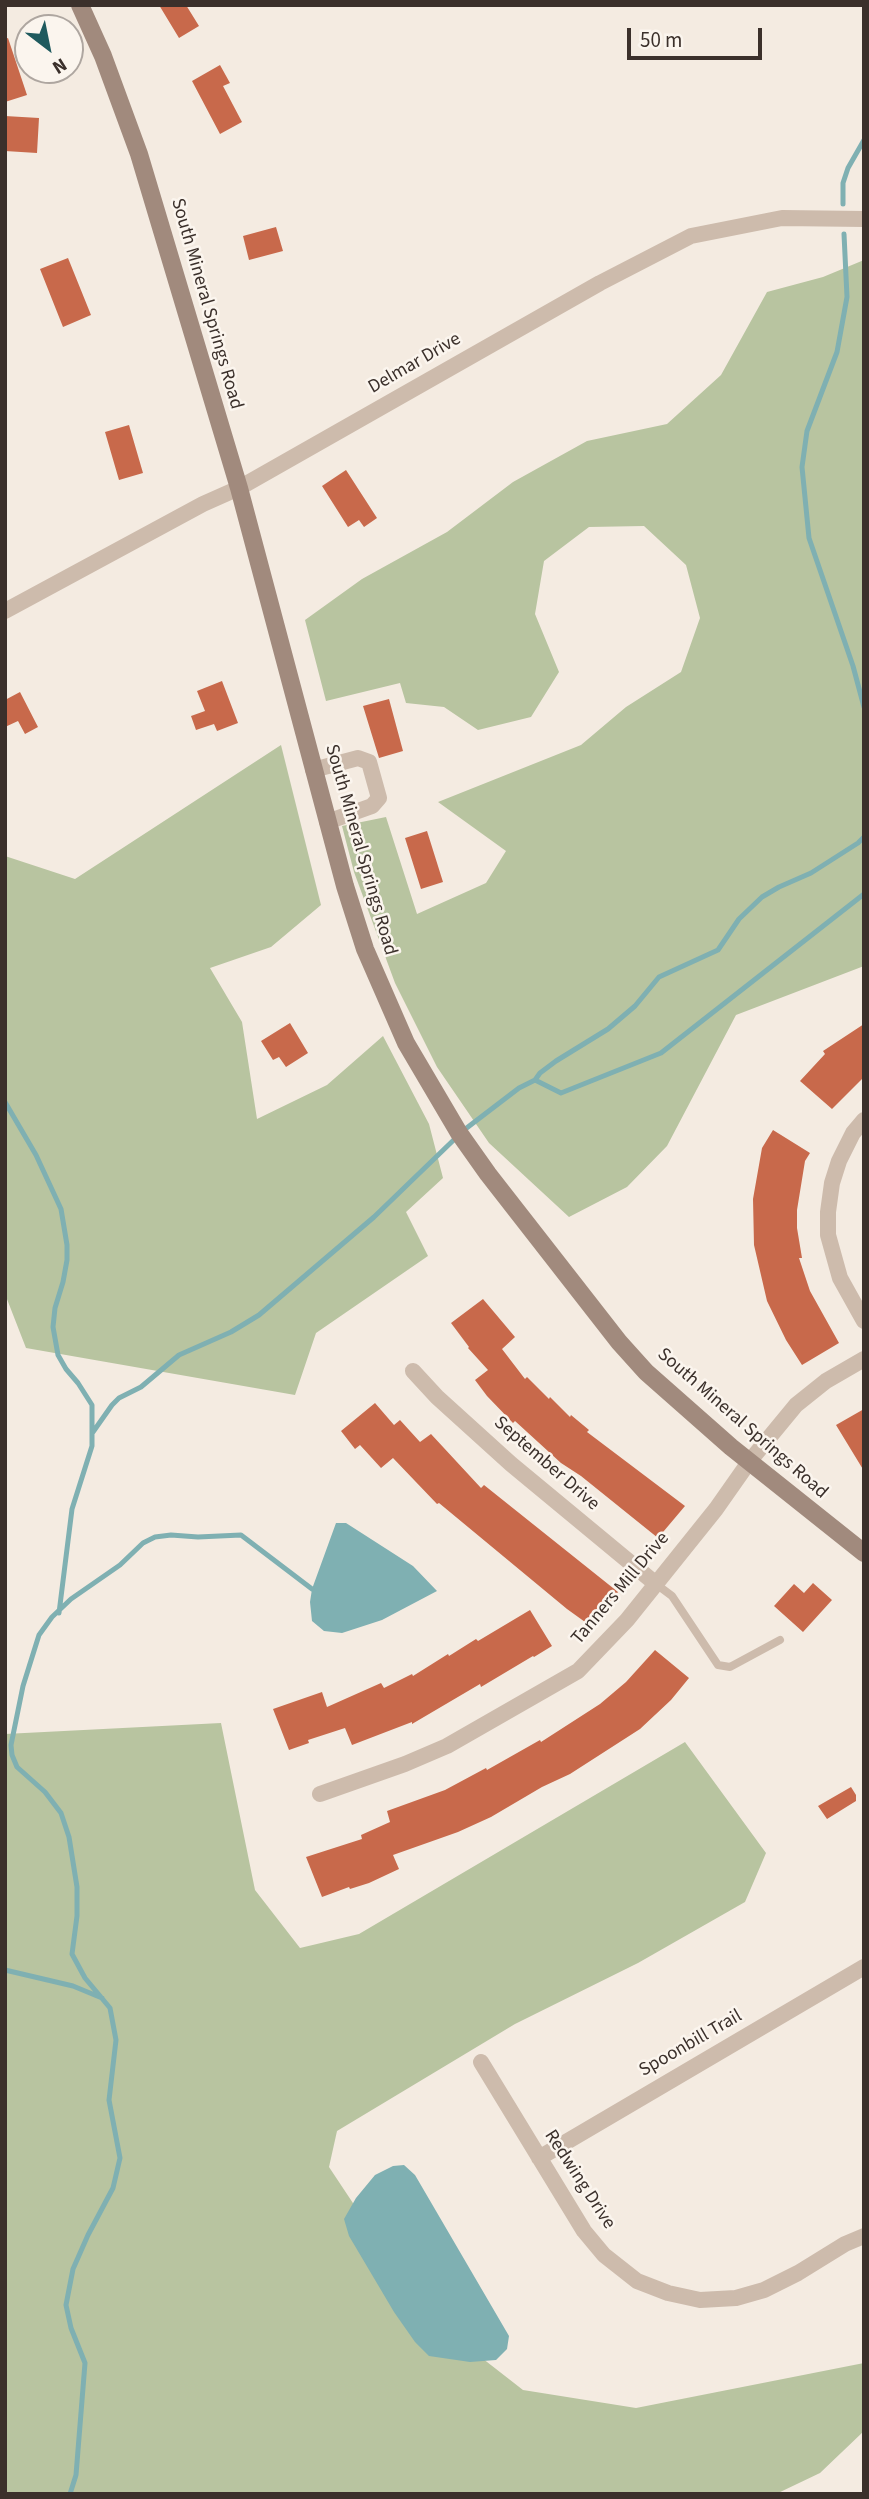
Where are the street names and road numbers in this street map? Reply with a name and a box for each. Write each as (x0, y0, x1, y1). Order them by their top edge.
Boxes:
street label: South Mineral Springs Road (165, 196, 247, 412)
street label: Delmar Drive (365, 328, 465, 400)
street label: South Mineral Springs Road (319, 742, 401, 958)
street label: South Mineral Springs Road (652, 1344, 832, 1504)
street label: September Drive (488, 1412, 604, 1516)
street label: Tanners Mill Drive (567, 1528, 675, 1650)
street label: Spoonbill Trail (636, 2005, 746, 2083)
street label: Redwing Drive (538, 2126, 620, 2234)

